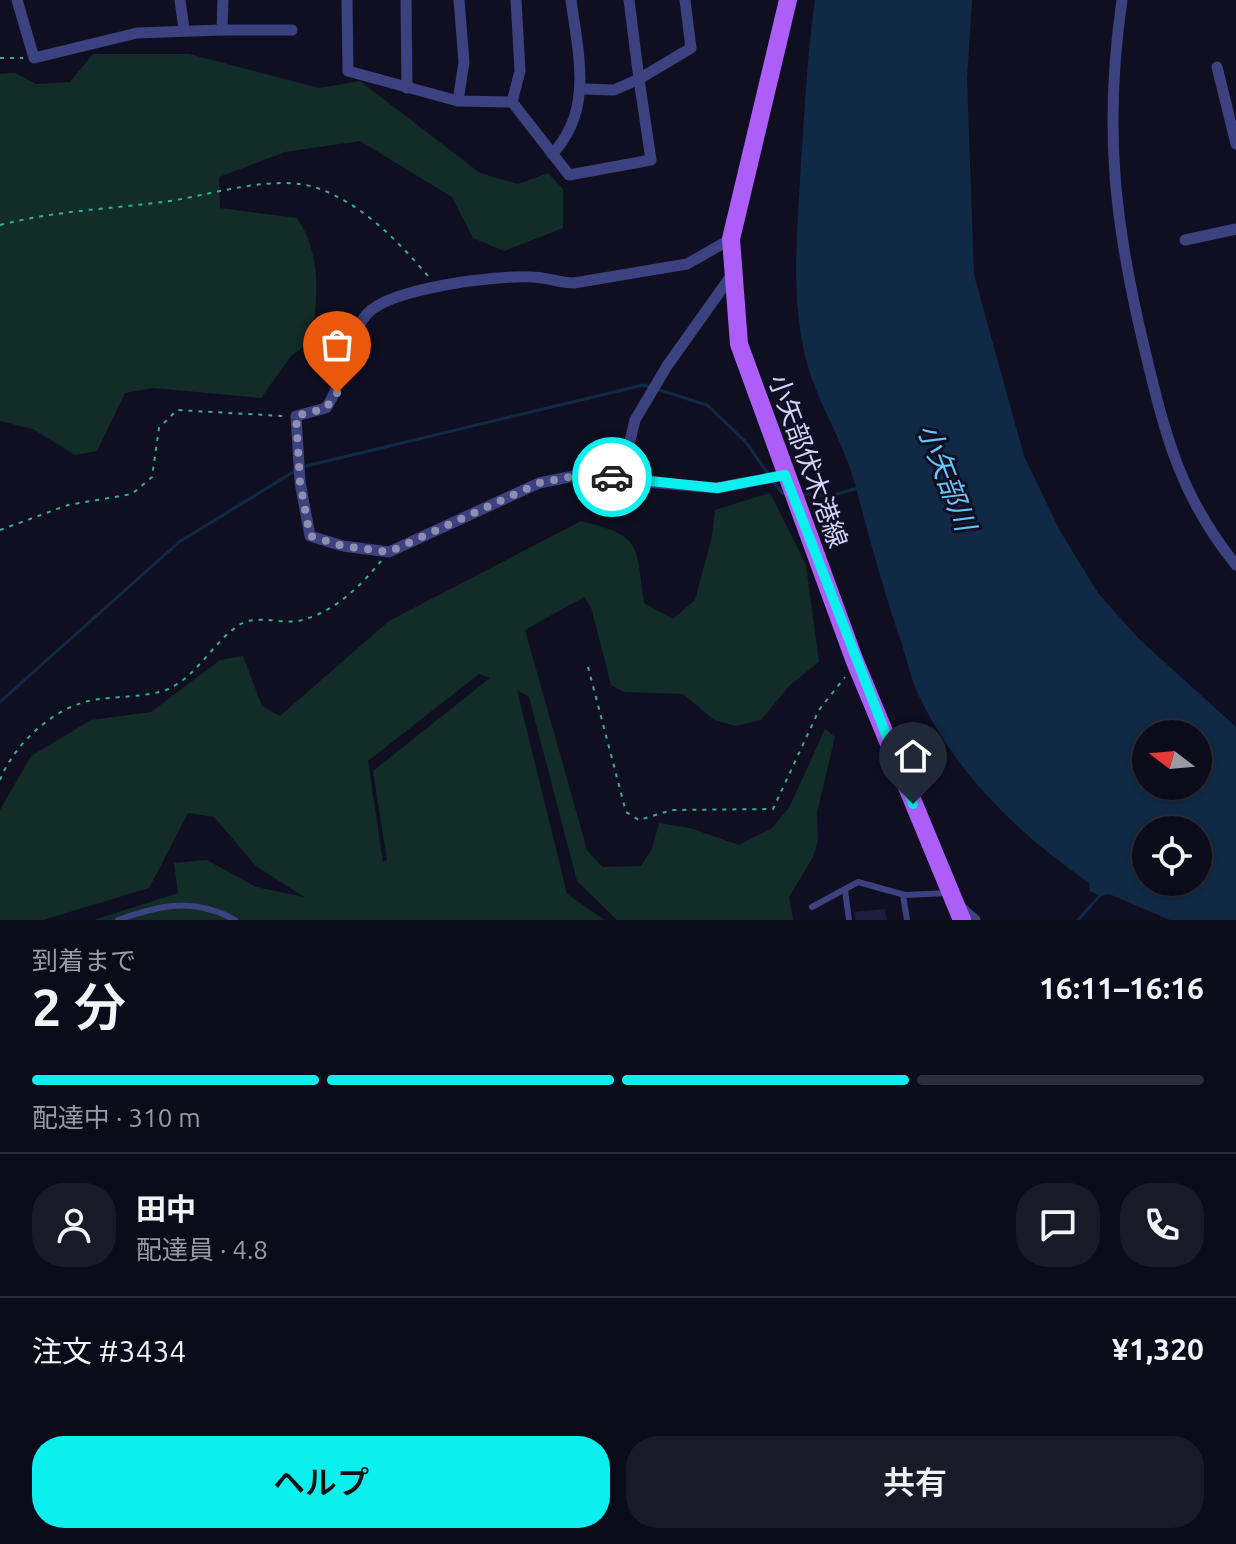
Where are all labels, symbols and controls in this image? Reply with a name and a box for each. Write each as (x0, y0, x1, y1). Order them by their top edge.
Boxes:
pin (303, 311, 371, 393)
icon: bag (315, 323, 359, 367)
street label: 小矢部伏木港線 (764, 370, 853, 551)
water label: 小矢部川 (913, 419, 983, 537)
courier (572, 437, 652, 517)
icon: car (590, 455, 634, 499)
north arrow (1132, 720, 1212, 800)
map controls (1132, 720, 1212, 896)
pin (879, 722, 947, 804)
icon: home (891, 734, 935, 778)
button: locate (1132, 816, 1212, 896)
text: 到着まで (32, 946, 136, 975)
text: 16:11–16:16 (1039, 971, 1204, 1005)
text: 2 分 (32, 978, 126, 1036)
text: 配達中 · 310 m (32, 1103, 201, 1132)
button: person (32, 1183, 116, 1267)
button: chat (1016, 1183, 1100, 1267)
button: phone (1120, 1183, 1204, 1267)
text: 田中 (136, 1192, 196, 1226)
text: 配達員 · 4.8 (136, 1235, 268, 1264)
text: ¥1,320 (1112, 1332, 1204, 1366)
text: 注文 #3434 (32, 1334, 186, 1368)
button: ヘルプ (32, 1436, 610, 1528)
button: 共有 (626, 1436, 1204, 1528)

